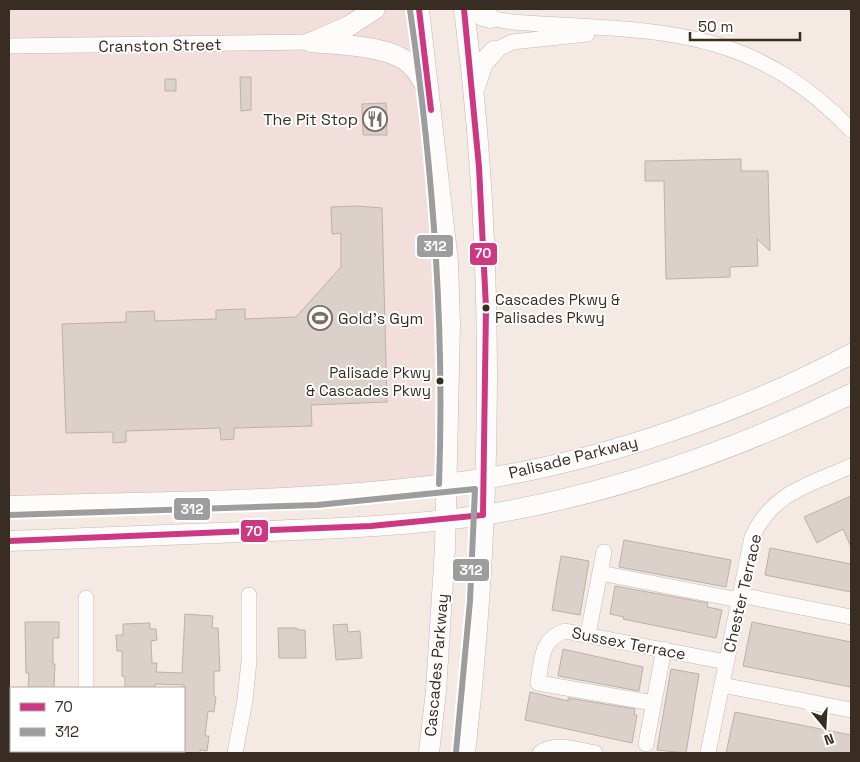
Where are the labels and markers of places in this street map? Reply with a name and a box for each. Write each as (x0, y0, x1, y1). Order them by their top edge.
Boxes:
restaurant icon: The Pit Stop (362, 106, 388, 132)
place label: The Pit Stop (263, 109, 358, 130)
place label: Cascades Pkwy & Palisades Pkwy (495, 290, 620, 327)
marker: Cascades Pkwy & Palisades Pkwy (481, 303, 491, 313)
sports icon: Gold's Gym (307, 305, 333, 331)
place label: Gold's Gym (338, 308, 423, 329)
place label: Palisade Pkwy & Cascades Pkwy (306, 363, 431, 400)
marker: Palisade Pkwy & Cascades Pkwy (435, 376, 445, 386)

